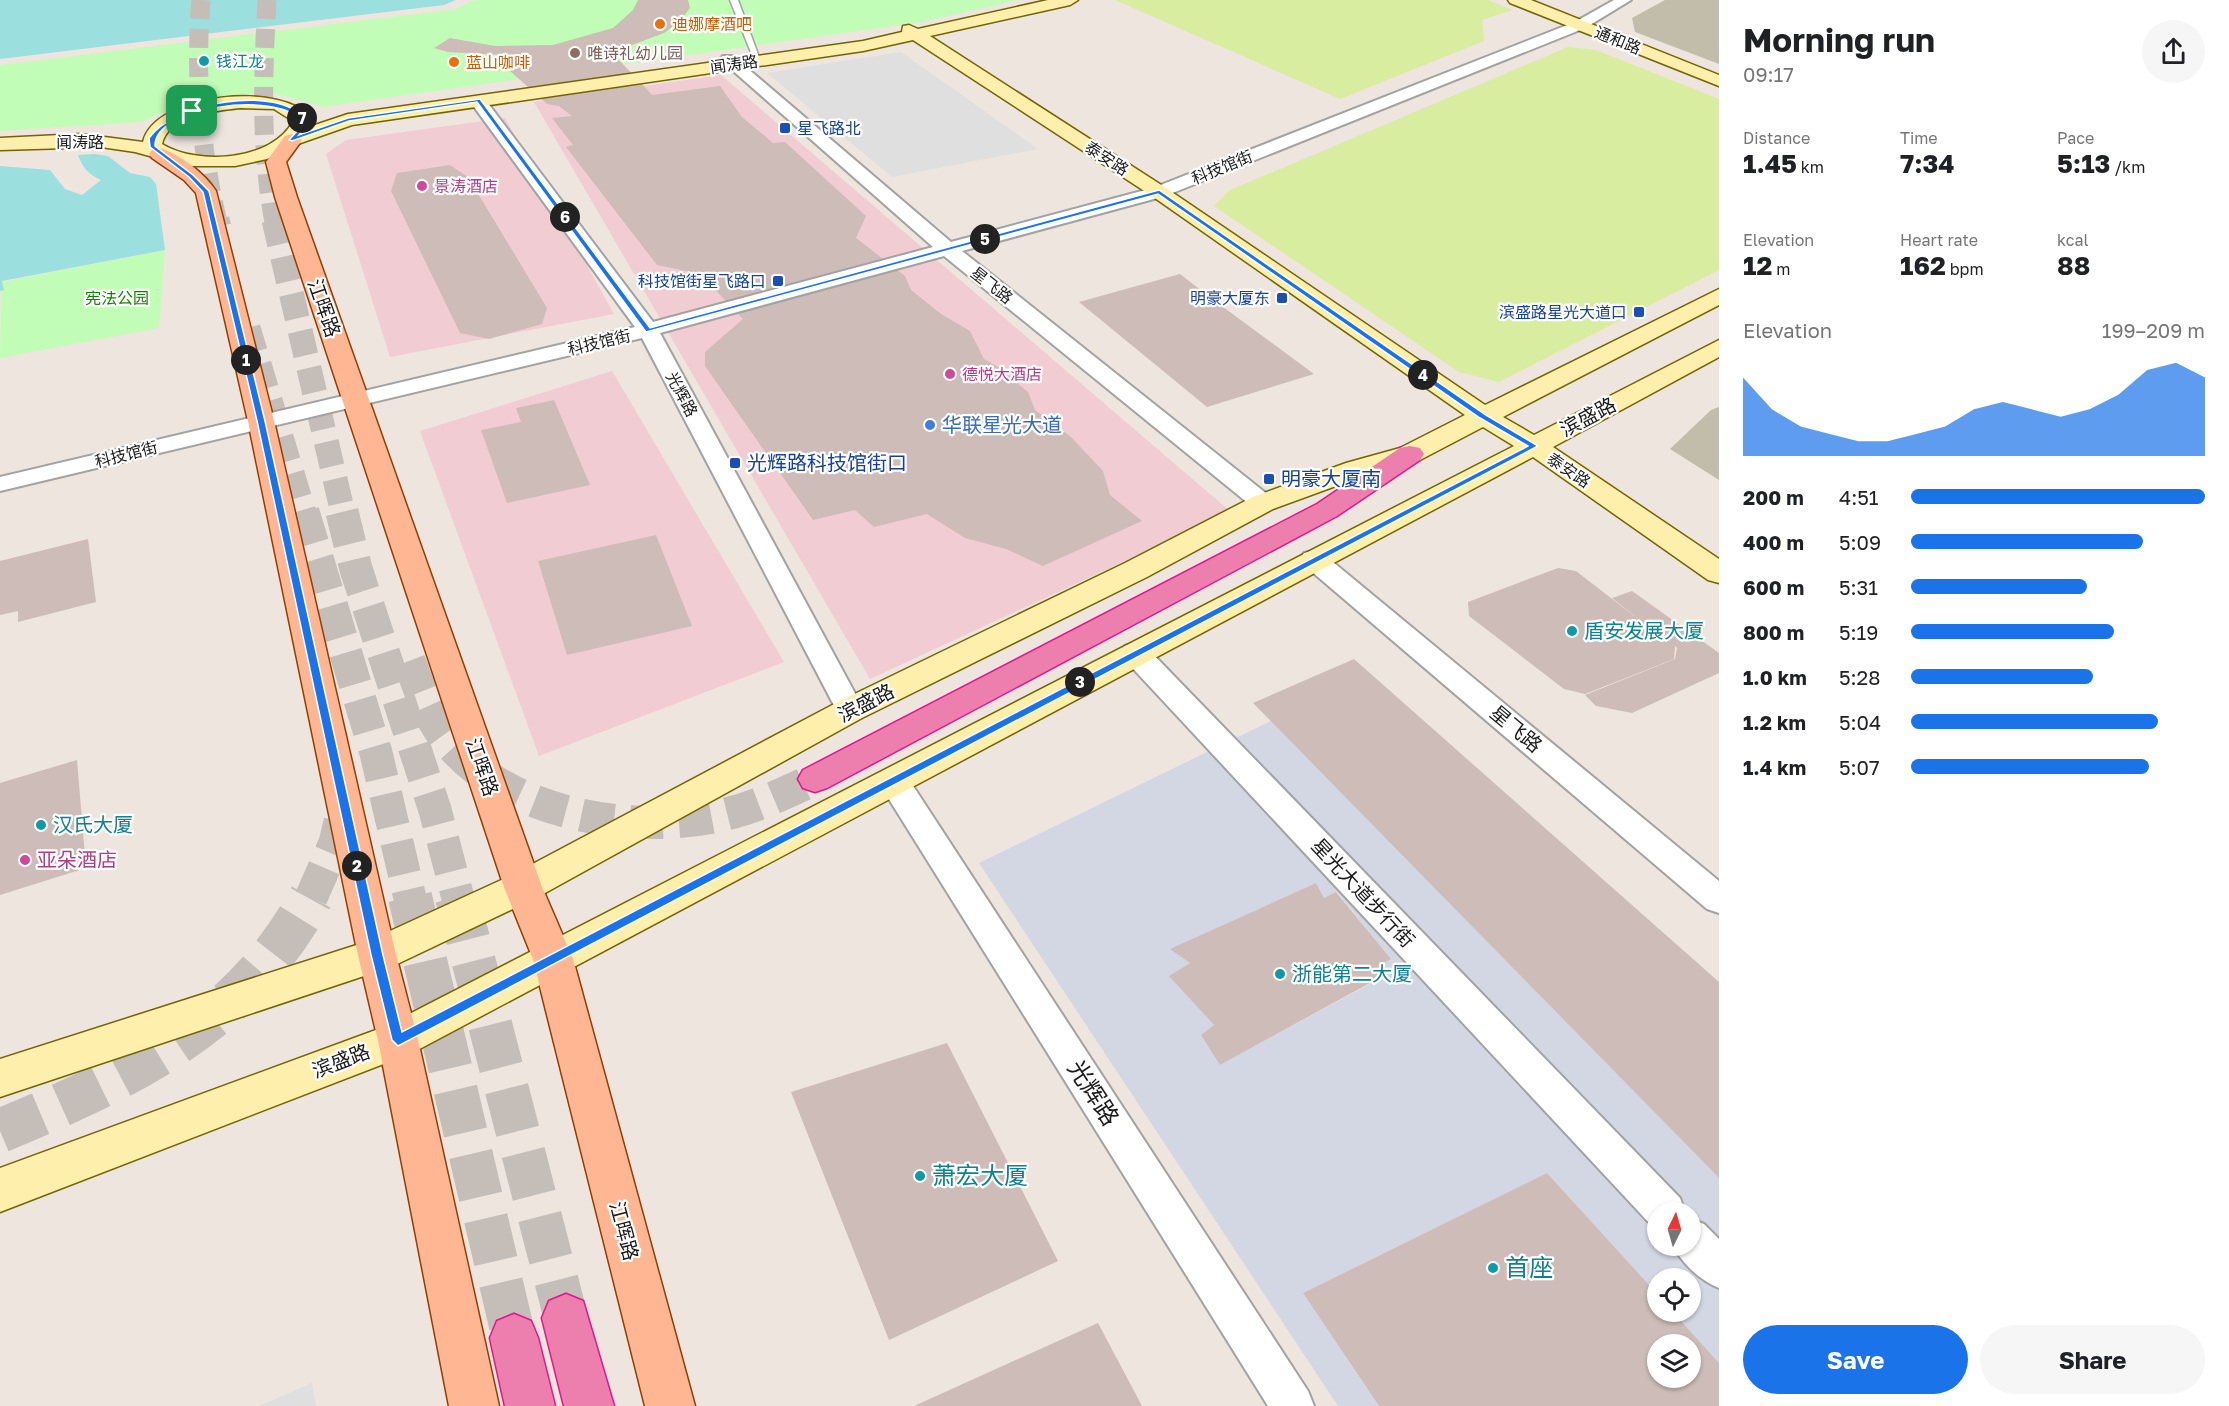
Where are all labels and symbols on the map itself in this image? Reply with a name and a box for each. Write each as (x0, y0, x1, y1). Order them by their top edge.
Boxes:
place label: 迪娜摩酒吧 (672, 14, 752, 34)
marker: 迪娜摩酒吧 (653, 17, 667, 31)
street label: 通和路 (1592, 22, 1644, 58)
place label: 唯诗礼幼儿园 (587, 43, 683, 63)
marker: 唯诗礼幼儿园 (568, 46, 582, 60)
place label: 钱江龙 (216, 51, 264, 71)
street label: 闻涛路 (709, 51, 759, 77)
place label: 蓝山咖啡 (466, 52, 530, 72)
marker: 钱江龙 (197, 54, 211, 68)
marker: 蓝山咖啡 (447, 55, 461, 69)
pin (166, 85, 217, 136)
pin: 7 (287, 103, 317, 133)
place label: 星飞路北 (797, 118, 861, 138)
marker: 星飞路北 (778, 121, 792, 135)
street label: 闻涛路 (56, 132, 104, 152)
street label: 泰安路 (1081, 137, 1133, 179)
street label: 科技馆街 (1189, 146, 1255, 188)
place label: 景涛酒店 (434, 176, 498, 196)
marker: 景涛酒店 (415, 179, 429, 193)
pin: 6 (550, 202, 580, 232)
pin: 5 (970, 224, 1000, 254)
street label: 星飞路 (967, 262, 1017, 308)
place label: 科技馆街星飞路口 (638, 271, 766, 291)
marker: 科技馆街星飞路口 (771, 274, 785, 288)
street label: 江晖路 (304, 275, 346, 340)
park label: 宪法公园 (85, 288, 149, 308)
place label: 明豪大厦东 (1190, 288, 1270, 308)
marker: 明豪大厦东 (1275, 291, 1289, 305)
place label: 滨盛路星光大道口 (1499, 302, 1627, 322)
marker: 滨盛路星光大道口 (1632, 305, 1646, 319)
street label: 科技馆街 (566, 325, 632, 359)
pin: 1 (231, 345, 261, 375)
pin: 4 (1408, 360, 1438, 390)
place label: 德悦大酒店 (962, 364, 1042, 384)
marker: 德悦大酒店 (943, 367, 957, 381)
street label: 光辉路 (662, 368, 702, 420)
street label: 滨盛路 (1555, 391, 1620, 441)
place label: 华联星光大道 (942, 412, 1062, 436)
marker: 华联星光大道 (923, 418, 937, 432)
street label: 科技馆街 (93, 437, 159, 471)
street label: 泰安路 (1544, 448, 1594, 492)
place label: 光辉路科技馆街口 (747, 450, 907, 474)
marker: 光辉路科技馆街口 (728, 456, 742, 470)
place label: 明豪大厦南 (1281, 466, 1381, 490)
marker: 明豪大厦南 (1262, 472, 1276, 486)
place label: 盾安发展大厦 (1584, 618, 1704, 642)
marker: 盾安发展大厦 (1565, 624, 1579, 638)
pin: 3 (1065, 667, 1095, 697)
street label: 滨盛路 (833, 678, 898, 726)
street label: 星飞路 (1486, 700, 1547, 757)
street label: 江晖路 (462, 734, 504, 799)
place label: 汉氏大厦 (53, 812, 133, 836)
marker: 汉氏大厦 (34, 818, 48, 832)
street label: 星光大道步行街 (1307, 833, 1420, 952)
place label: 亚朵酒店 (37, 847, 117, 871)
pin: 2 (342, 851, 372, 881)
marker: 亚朵酒店 (18, 853, 32, 867)
place label: 浙能第二大厦 (1292, 961, 1412, 985)
marker: 浙能第二大厦 (1273, 967, 1287, 981)
street label: 滨盛路 (308, 1038, 373, 1082)
street label: 光辉路 (1062, 1054, 1126, 1130)
place label: 萧宏大厦 (932, 1160, 1028, 1189)
marker: 萧宏大厦 (913, 1169, 927, 1183)
street label: 江晖路 (606, 1199, 644, 1263)
north arrow (1647, 1202, 1701, 1256)
place label: 首座 (1505, 1252, 1553, 1281)
marker: 首座 (1486, 1261, 1500, 1275)

